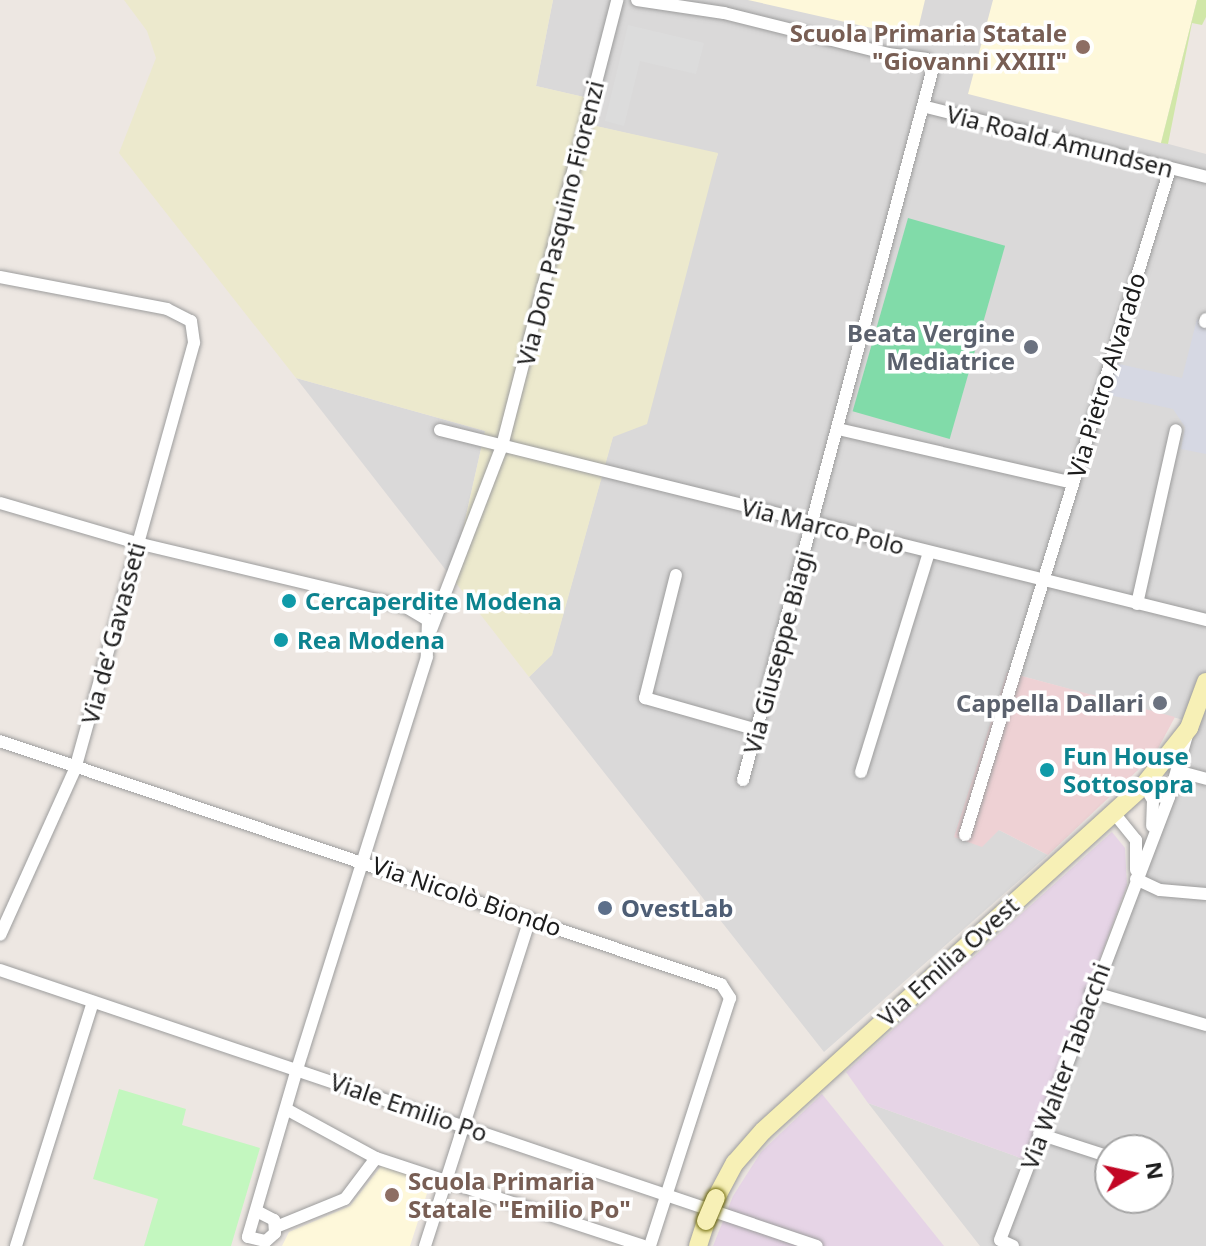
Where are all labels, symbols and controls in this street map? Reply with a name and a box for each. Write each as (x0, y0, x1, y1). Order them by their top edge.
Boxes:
place label: Scuola Primaria Statale "Giovanni XXIII" (790, 19, 1067, 75)
marker: Scuola Primaria Statale "Giovanni XXIII" (1074, 38, 1092, 56)
street label: Via Don Pasquino Fiorenzi (511, 78, 609, 368)
street label: Via Roald Amundsen (944, 99, 1176, 183)
street label: Via Pietro Alvarado (1061, 269, 1151, 481)
place label: Beata Vergine Mediatrice (847, 319, 1015, 375)
marker: Beata Vergine Mediatrice (1022, 338, 1040, 356)
street label: Via Marco Polo (739, 492, 907, 560)
street label: Via de’ Gavasseti (75, 539, 151, 727)
street label: Via Giuseppe Biagi (737, 547, 819, 757)
place label: Cercaperdite Modena (305, 587, 562, 615)
marker: Cercaperdite Modena (280, 592, 298, 610)
place label: Rea Modena (297, 626, 445, 654)
marker: Rea Modena (272, 631, 290, 649)
place label: Cappella Dallari (956, 689, 1144, 717)
marker: Cappella Dallari (1151, 694, 1169, 712)
place label: Fun House Sottosopra (1063, 742, 1194, 798)
marker: Fun House Sottosopra (1038, 761, 1056, 779)
street label: Via Nicolò Biondo (369, 850, 565, 942)
street label: Via Emilia Ovest (872, 890, 1024, 1032)
place label: OvestLab (621, 894, 733, 922)
marker: OvestLab (596, 899, 614, 917)
street label: Via Walter Tabacchi (1014, 959, 1116, 1173)
street label: Viale Emilio Po (327, 1067, 491, 1147)
north arrow (1094, 1134, 1174, 1214)
text: N (1140, 1159, 1172, 1182)
place label: Scuola Primaria Statale "Emilio Po" (408, 1167, 631, 1223)
marker: Scuola Primaria Statale "Emilio Po" (383, 1186, 401, 1204)

